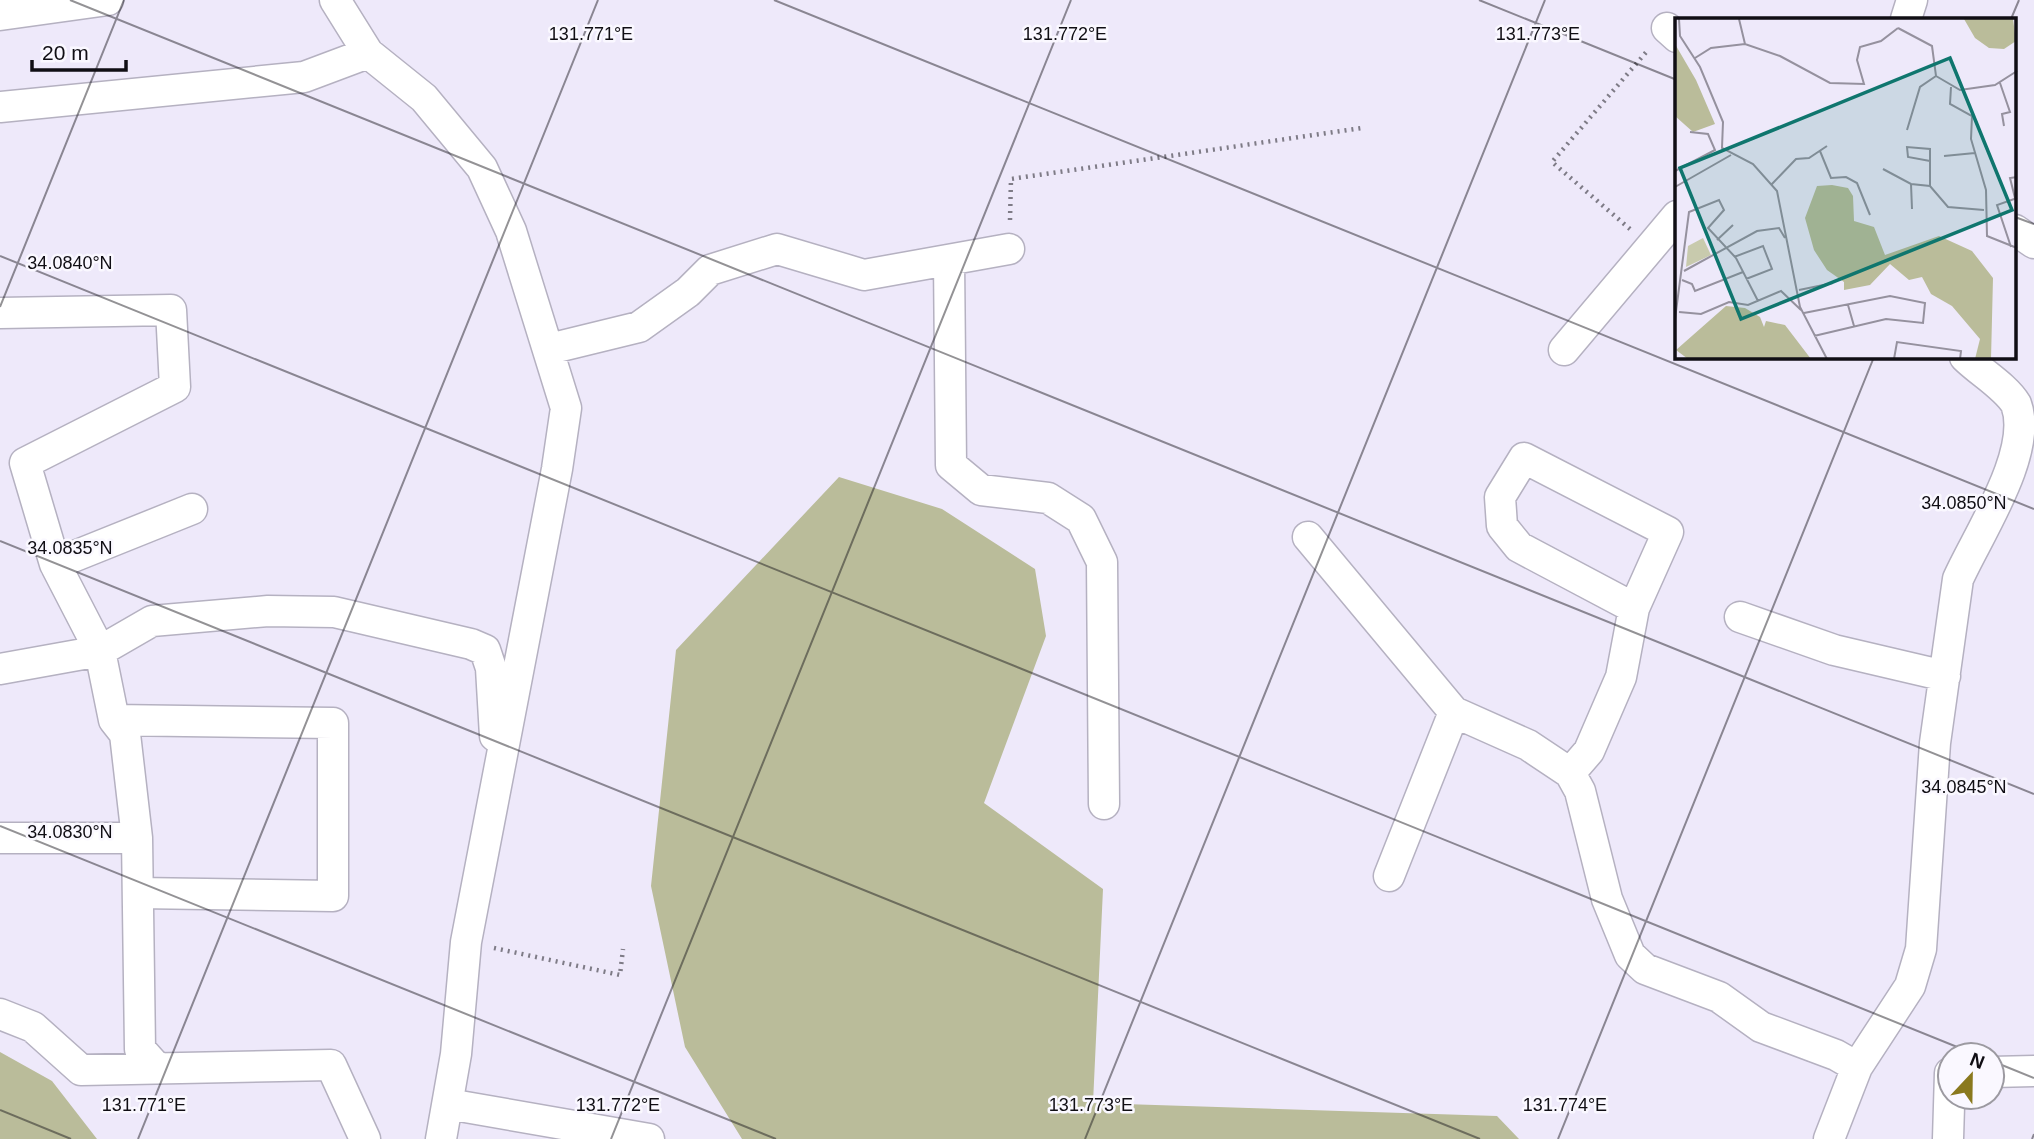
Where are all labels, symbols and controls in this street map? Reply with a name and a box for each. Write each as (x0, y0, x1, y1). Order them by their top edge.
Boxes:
inset map (1675, 18, 2016, 359)
text: 131.771°E (549, 24, 633, 44)
text: 131.772°E (1023, 24, 1107, 44)
text: 131.773°E (1496, 24, 1580, 44)
scale bar (32, 28, 126, 72)
text: 20 m (42, 41, 89, 64)
text: 34.0840°N (27, 253, 113, 273)
text: 34.0850°N (1921, 493, 2007, 513)
text: 34.0835°N (27, 538, 113, 558)
text: 34.0845°N (1921, 777, 2007, 797)
text: 34.0830°N (27, 822, 113, 842)
north arrow (1936, 1041, 2006, 1111)
text: N (1967, 1048, 1987, 1073)
text: 131.771°E (102, 1095, 186, 1115)
text: 131.772°E (576, 1095, 660, 1115)
text: 131.773°E (1049, 1095, 1133, 1115)
text: 131.774°E (1523, 1095, 1607, 1115)

